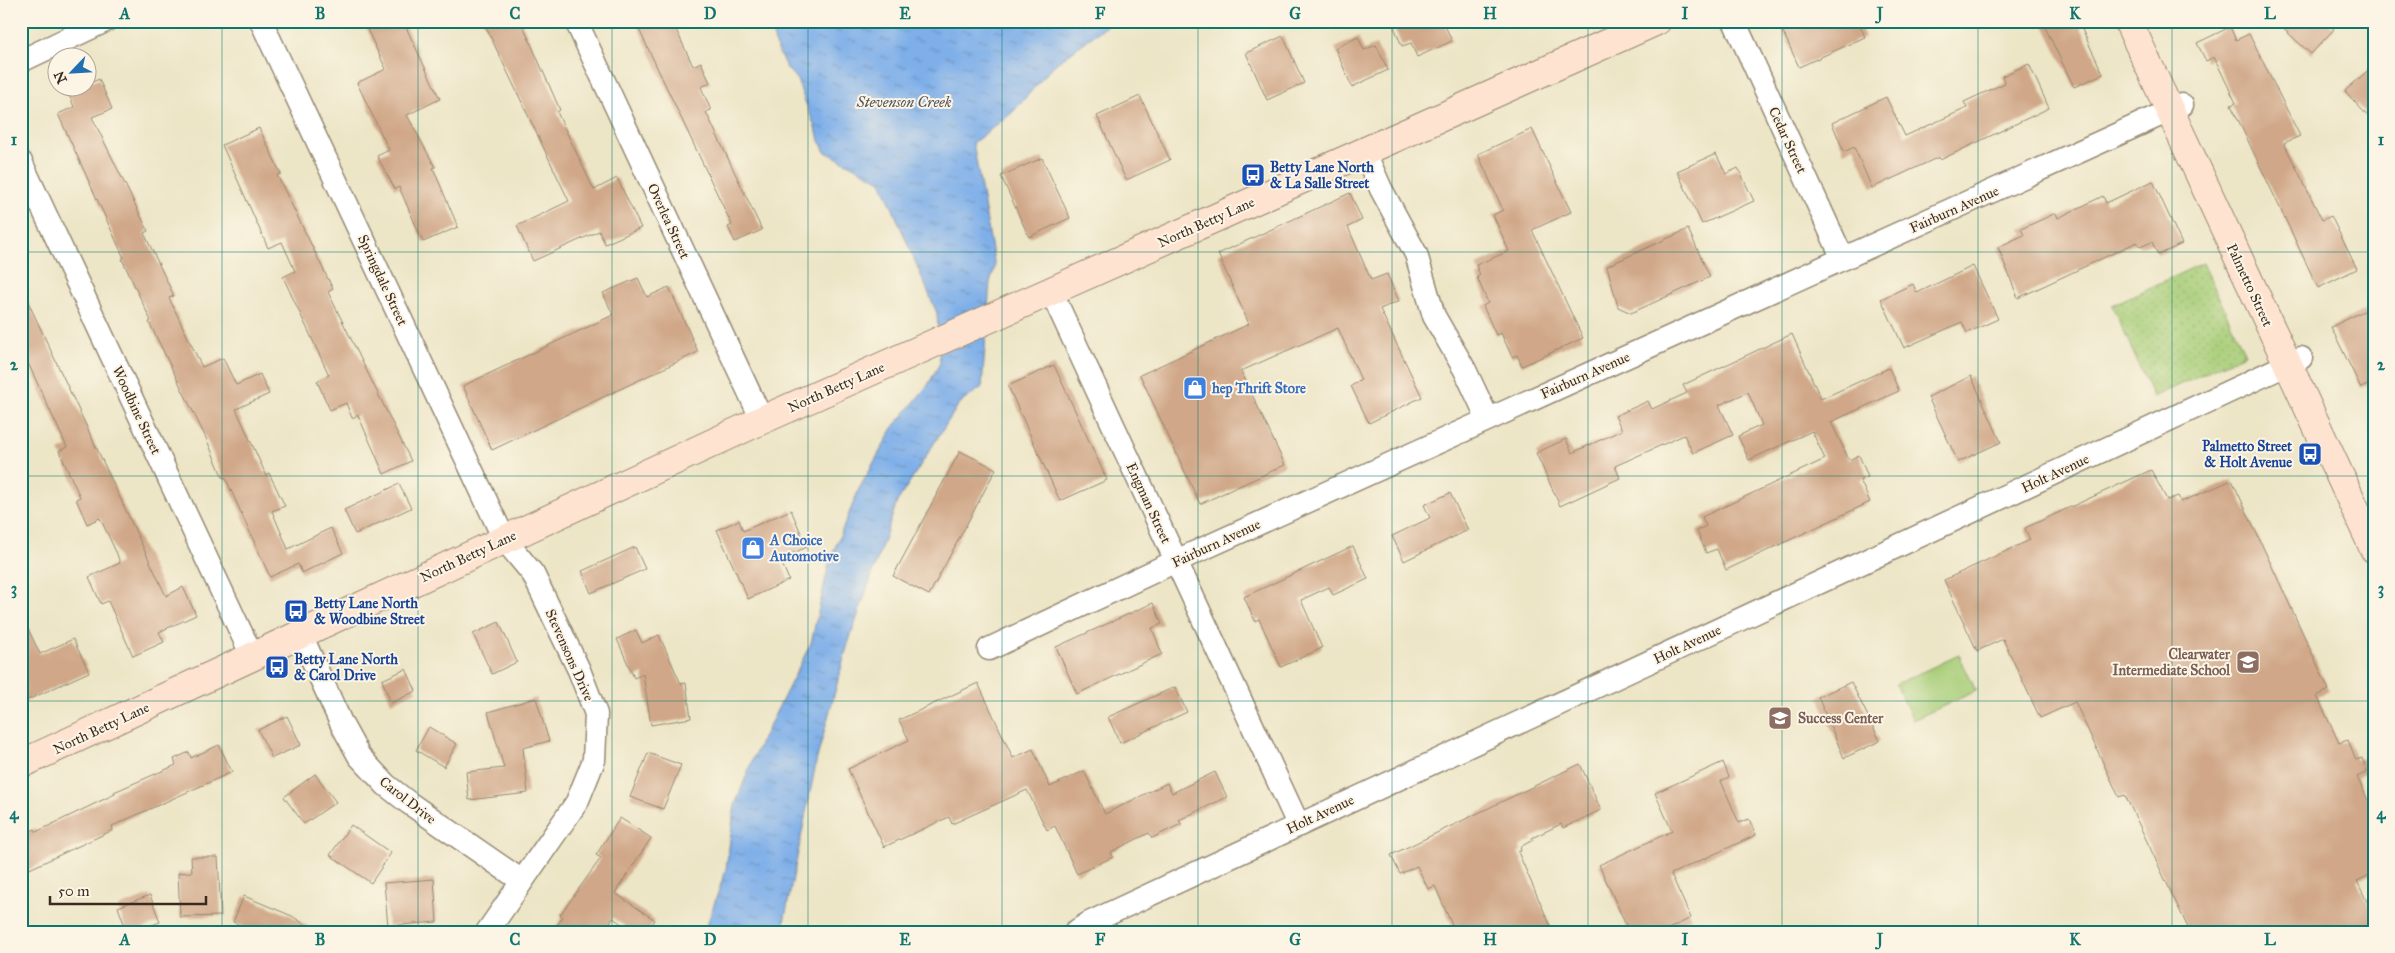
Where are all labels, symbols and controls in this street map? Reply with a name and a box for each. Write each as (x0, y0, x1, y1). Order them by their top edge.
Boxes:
text: A (119, 4, 131, 23)
text: B (315, 4, 325, 23)
text: C (510, 4, 521, 23)
text: D (704, 4, 717, 23)
text: E (899, 4, 911, 23)
text: F (1095, 4, 1106, 23)
text: G (1289, 4, 1301, 23)
text: H (1483, 4, 1497, 23)
text: I (1682, 4, 1689, 23)
text: J (1875, 4, 1884, 24)
text: K (2069, 4, 2081, 23)
text: L (2264, 4, 2276, 23)
north arrow (48, 48, 98, 98)
text: N (50, 68, 71, 86)
water label: Stevenson Creek (856, 93, 952, 111)
street label: Cedar Street (1765, 104, 1810, 176)
text: 1 (11, 130, 18, 149)
text: 1 (2378, 130, 2385, 149)
place label: Betty Lane North & La Salle Street (1270, 159, 1374, 192)
bus stop icon: Betty Lane North & La Salle Street (1240, 162, 1266, 188)
street label: Overlea Street (644, 181, 693, 262)
street label: Fairburn Avenue (1907, 182, 2002, 237)
street label: North Betty Lane (1155, 193, 1257, 251)
street label: Springdale Street (354, 232, 411, 328)
street label: Palmetto Street (2223, 241, 2276, 330)
street label: Fairburn Avenue (1538, 348, 1633, 403)
text: 2 (10, 355, 19, 374)
text: 2 (2377, 355, 2386, 374)
street label: North Betty Lane (785, 358, 887, 416)
street label: Woodbine Street (109, 363, 165, 457)
shop icon: hep Thrift Store (1182, 375, 1208, 401)
place label: hep Thrift Store (1211, 380, 1306, 398)
place label: Palmetto Street & Holt Avenue (2202, 438, 2292, 471)
bus stop icon: Palmetto Street & Holt Avenue (2297, 441, 2323, 467)
street label: Holt Avenue (2019, 450, 2092, 497)
street label: Engman Street (1122, 460, 1175, 546)
street label: Fairburn Avenue (1169, 515, 1263, 571)
street label: North Betty Lane (417, 527, 519, 586)
place label: A Choice Automotive (769, 532, 839, 565)
shop icon: A Choice Automotive (740, 535, 766, 561)
text: 3 (11, 579, 17, 599)
text: 3 (2378, 579, 2384, 599)
place label: Betty Lane North & Woodbine Street (314, 595, 425, 628)
bus stop icon: Betty Lane North & Woodbine Street (283, 598, 309, 624)
street label: Stevensons Drive (542, 606, 598, 704)
street label: Holt Avenue (1651, 621, 1724, 668)
place label: Clearwater Intermediate School (2113, 646, 2231, 679)
school or university icon: Clearwater Intermediate School (2235, 649, 2261, 675)
place label: Betty Lane North & Carol Drive (294, 651, 398, 684)
bus stop icon: Betty Lane North & Carol Drive (264, 654, 290, 680)
street label: North Betty Lane (50, 699, 152, 758)
school or university icon: Success Center (1767, 705, 1793, 731)
place label: Success Center (1798, 710, 1884, 727)
street label: Carol Drive (376, 773, 439, 828)
street label: Holt Avenue (1284, 791, 1357, 838)
text: 4 (10, 804, 20, 824)
text: 4 (2377, 804, 2387, 824)
scale bar (50, 873, 206, 905)
text: 50 m (58, 882, 90, 900)
text: A (119, 930, 131, 949)
text: B (315, 930, 325, 949)
text: C (510, 930, 521, 949)
text: D (704, 930, 717, 949)
text: E (899, 930, 911, 949)
text: F (1095, 930, 1106, 949)
text: G (1289, 930, 1301, 949)
text: H (1483, 930, 1497, 949)
text: I (1682, 930, 1689, 949)
text: J (1875, 930, 1884, 950)
text: K (2069, 930, 2081, 949)
text: L (2264, 930, 2276, 949)

